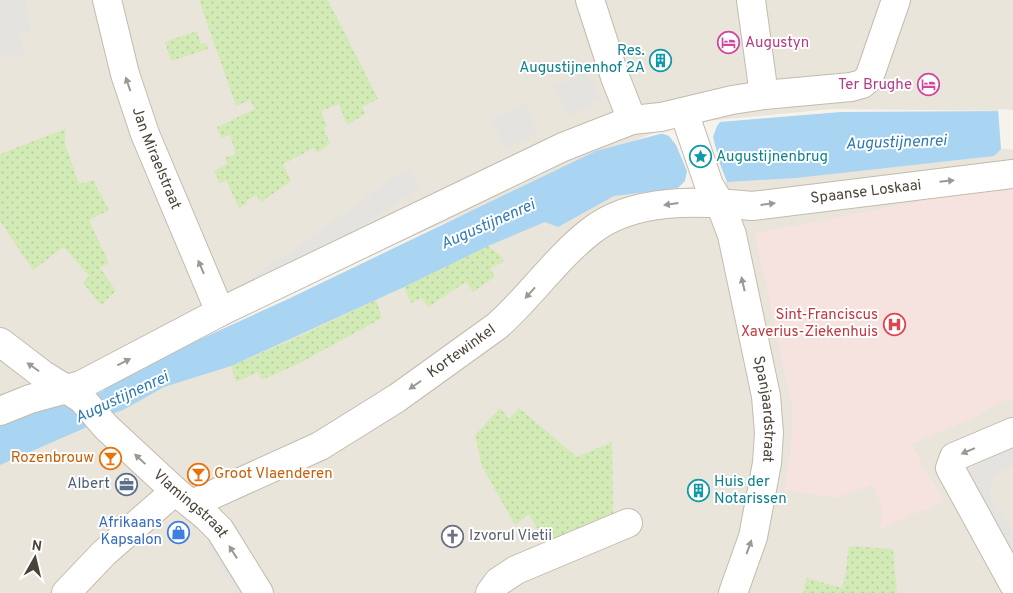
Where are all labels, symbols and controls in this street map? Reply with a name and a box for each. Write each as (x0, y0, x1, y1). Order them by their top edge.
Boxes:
hotel icon: Augustyn (717, 31, 741, 55)
place label: Augustyn (745, 34, 809, 53)
place label: Res. Augustijnenhof 2A (519, 42, 645, 78)
building icon: Res. Augustijnenhof 2A (649, 48, 673, 72)
hotel icon: Ter Brughe (916, 73, 940, 97)
one-way arrow (124, 76, 132, 91)
place label: Ter Brughe (838, 76, 912, 95)
street label: Jan Miraelstraat (127, 105, 185, 212)
water label: Augustijnenrei (845, 131, 948, 155)
place icon: Augustijnenbrug (688, 145, 712, 169)
place label: Augustijnenbrug (716, 148, 828, 167)
street label: Spaanse Loskaai (809, 176, 923, 208)
one-way arrow (939, 177, 955, 185)
water label: Augustijnenrei (438, 195, 539, 255)
one-way arrow (761, 200, 777, 208)
one-way arrow (663, 201, 679, 209)
one-way arrow (197, 260, 205, 275)
one-way arrow (739, 277, 747, 292)
one-way arrow (524, 287, 536, 299)
place label: Sint-Franciscus Xaverius-Ziekenhuis (741, 306, 878, 342)
hospital icon: Sint-Franciscus Xaverius-Ziekenhuis (882, 312, 906, 336)
street label: Kortewinkel (424, 320, 500, 382)
street label: Spanjaardstraat (748, 354, 779, 463)
one-way arrow (117, 358, 131, 366)
one-way arrow (26, 362, 39, 372)
water label: Augustijnenrei (72, 367, 173, 428)
one-way arrow (408, 380, 422, 390)
bar icon: Rozenbrouw (98, 446, 122, 470)
one-way arrow (960, 447, 975, 455)
place label: Rozenbrouw (11, 449, 94, 468)
one-way arrow (135, 453, 147, 465)
bar icon: Groot Vlaenderen (186, 462, 210, 486)
place label: Groot Vlaenderen (214, 465, 333, 484)
street label: Vlamingstraat (149, 466, 232, 541)
office icon: Albert (114, 472, 138, 496)
place label: Huis der Notarissen (714, 473, 787, 509)
place label: Albert (67, 475, 110, 494)
building icon: Huis der Notarissen (686, 479, 710, 503)
place label: Afrikaans Kapsalon (98, 514, 162, 550)
shop icon: Afrikaans Kapsalon (166, 520, 190, 544)
church icon: Izvorul Vietii (441, 524, 465, 548)
place label: Izvorul Vietii (469, 527, 552, 546)
north arrow (10, 533, 60, 583)
text: N (30, 537, 43, 556)
one-way arrow (745, 539, 753, 554)
one-way arrow (229, 545, 238, 558)

